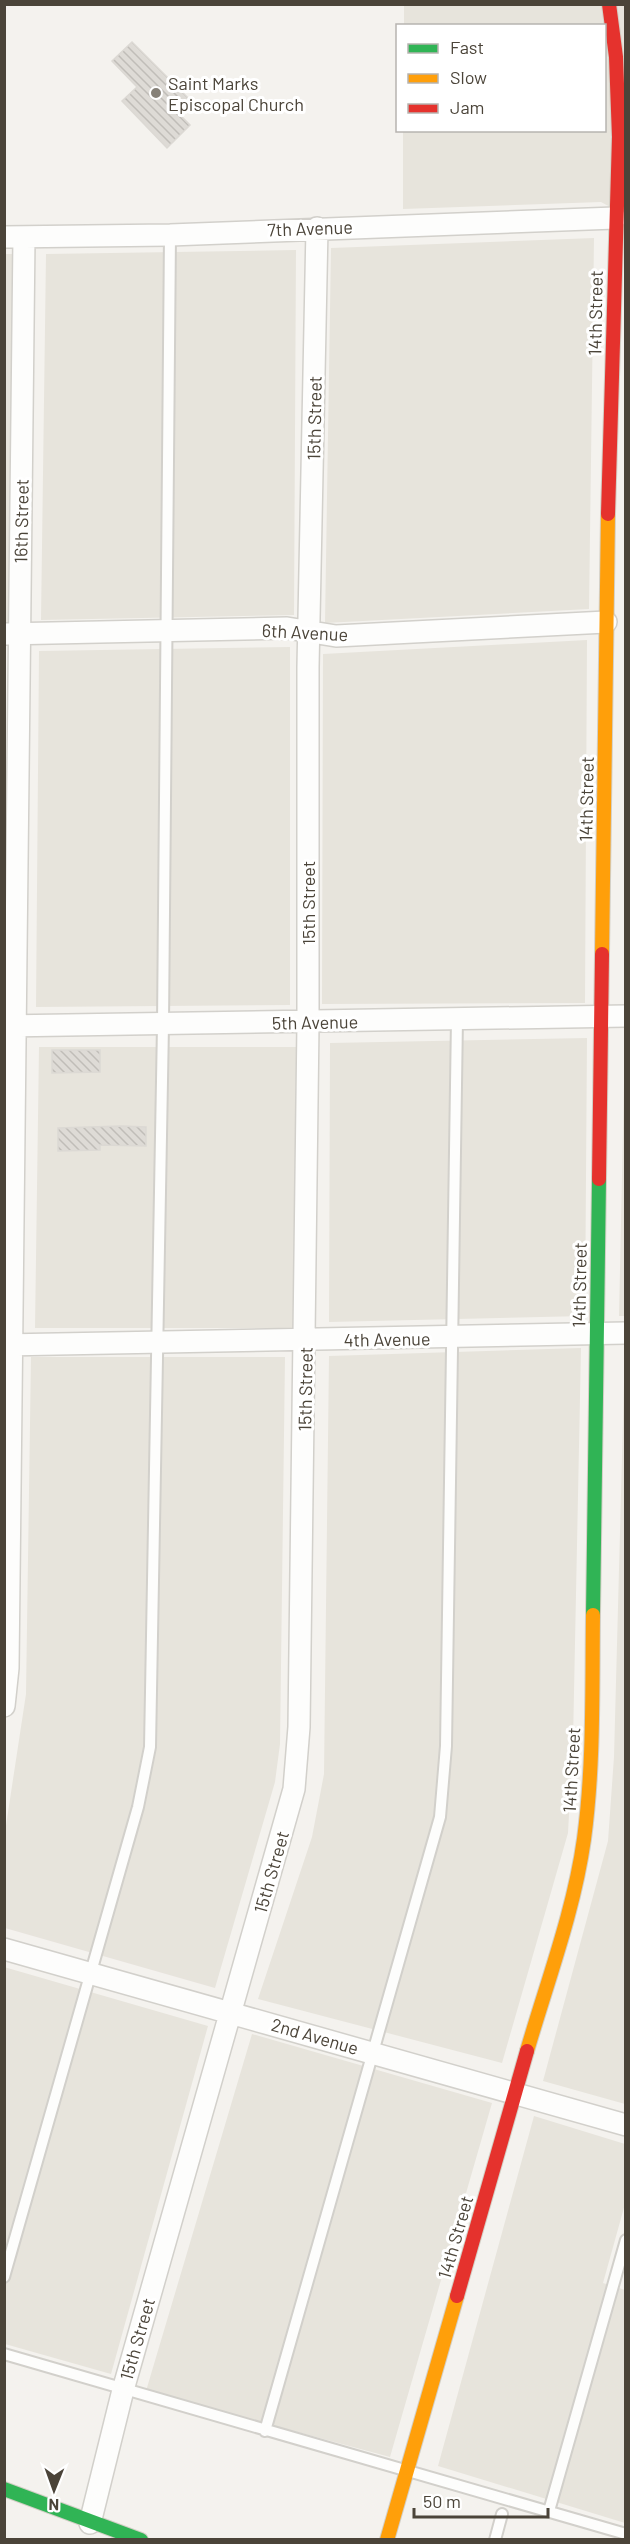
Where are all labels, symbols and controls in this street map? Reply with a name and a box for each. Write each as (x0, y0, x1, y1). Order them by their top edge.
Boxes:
legend (396, 24, 606, 132)
text: Fast (450, 36, 484, 58)
text: Slow (450, 66, 487, 88)
place label: Saint Marks Episcopal Church (168, 72, 304, 115)
marker: Saint Marks Episcopal Church (149, 86, 163, 100)
text: Jam (450, 96, 484, 118)
street label: 7th Avenue (267, 216, 353, 240)
street label: 14th Street (583, 270, 607, 356)
street label: 15th Street (302, 376, 326, 460)
street label: 16th Street (9, 479, 33, 563)
street label: 6th Avenue (261, 619, 349, 645)
street label: 14th Street (574, 756, 598, 842)
street label: 15th Street (297, 861, 319, 945)
street label: 5th Avenue (272, 1010, 358, 1034)
street label: 14th Street (567, 1242, 591, 1328)
street label: 4th Avenue (343, 1327, 431, 1351)
street label: 15th Street (293, 1347, 317, 1431)
street label: 14th Street (558, 1727, 584, 1813)
street label: 15th Street (249, 1828, 293, 1916)
street label: 2nd Avenue (269, 2013, 361, 2059)
street label: 14th Street (433, 2193, 477, 2281)
street label: 15th Street (115, 2295, 159, 2383)
north arrow (24, 2460, 84, 2520)
scale bar (414, 2481, 548, 2519)
text: 50 m (423, 2490, 461, 2512)
text: N (48, 2496, 59, 2515)

